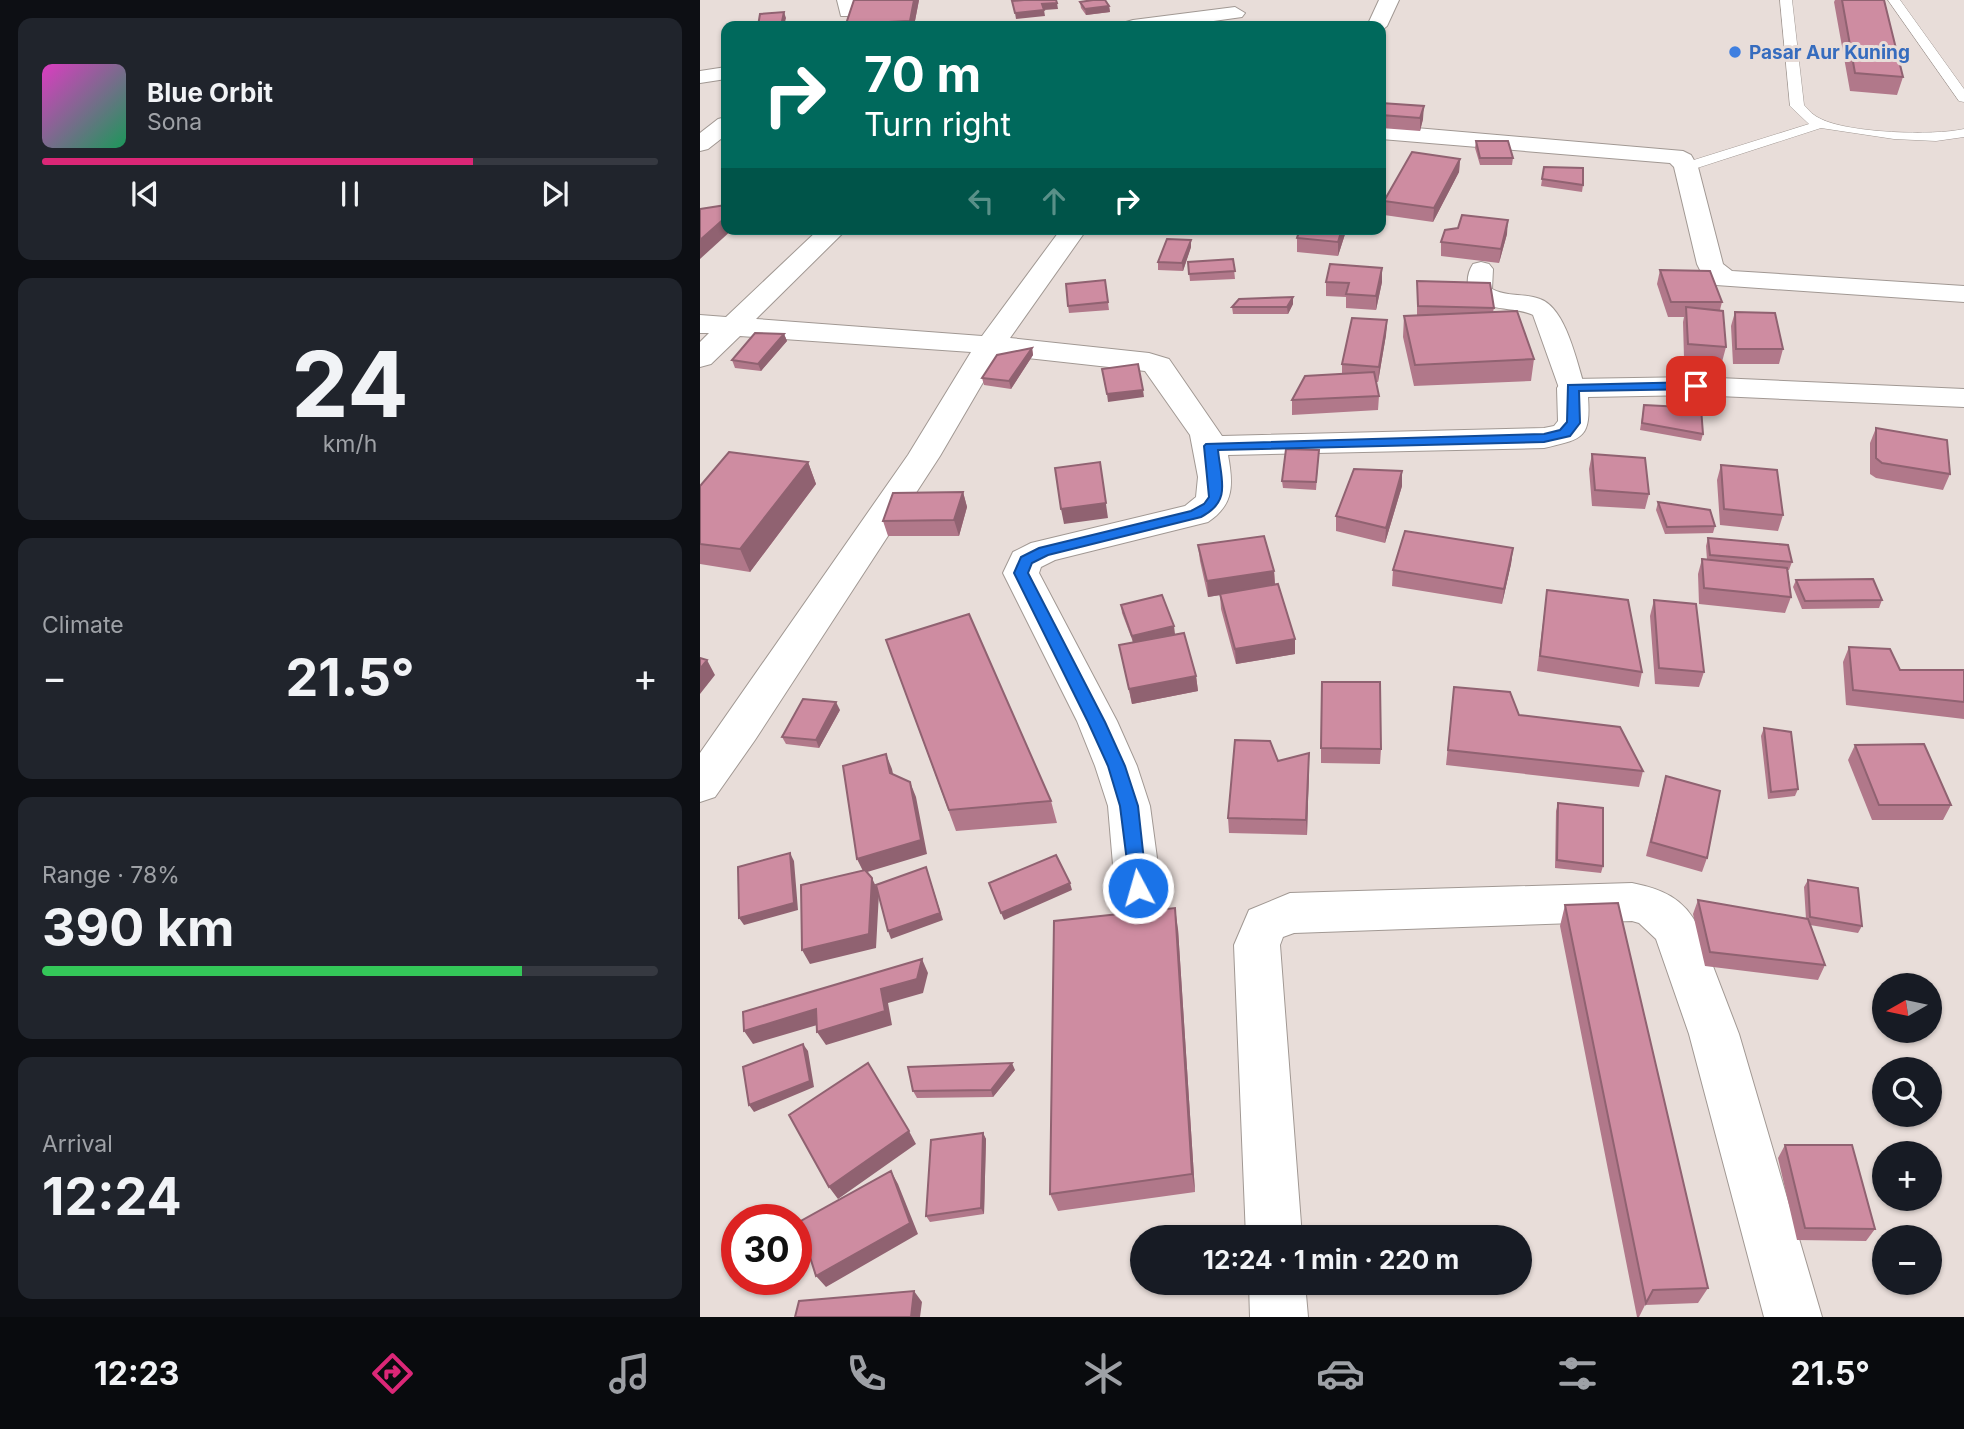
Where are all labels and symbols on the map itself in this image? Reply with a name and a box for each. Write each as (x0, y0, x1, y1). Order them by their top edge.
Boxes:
place label: Pasar Aur Kuning (1749, 41, 1910, 64)
marker: Pasar Aur Kuning (1727, 44, 1743, 60)
pin (1666, 356, 1726, 416)
position arrow (1101, 851, 1175, 925)
north arrow (1872, 973, 1942, 1043)
speed limit sign: 30 (721, 1204, 812, 1295)

